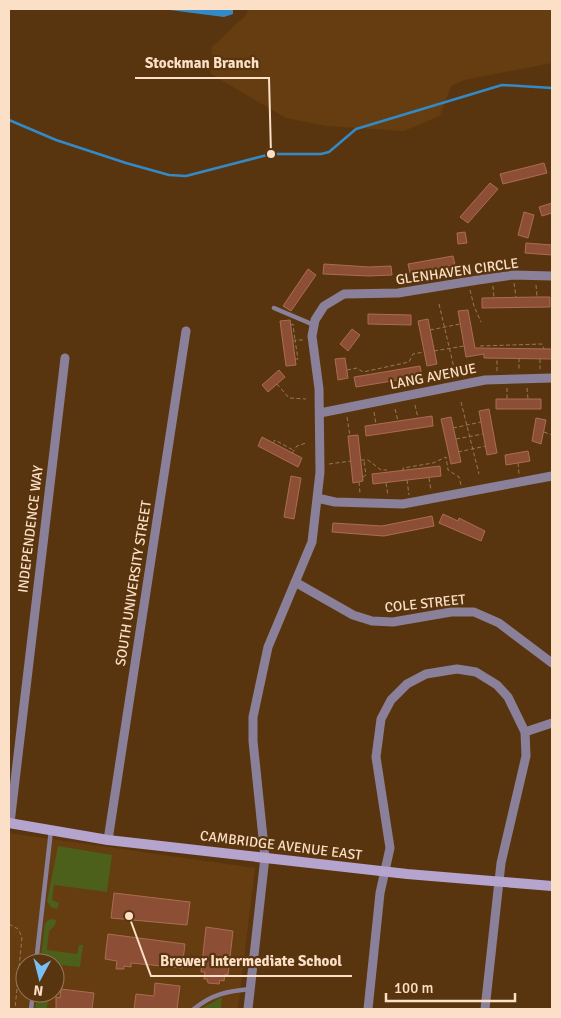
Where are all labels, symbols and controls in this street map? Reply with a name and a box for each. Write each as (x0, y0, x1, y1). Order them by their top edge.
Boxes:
callout: Stockman Branch (135, 48, 269, 78)
text: Stockman Branch (145, 54, 259, 72)
street label: GLENHAVEN CIRCLE (395, 254, 520, 289)
street label: LANG AVENUE (388, 360, 478, 393)
street label: INDEPENDENCE WAY (14, 464, 47, 594)
street label: SOUTH UNIVERSITY STREET (112, 499, 155, 667)
street label: COLE STREET (384, 591, 466, 616)
street label: CAMBRIDGE AVENUE EAST (199, 827, 363, 864)
callout: Brewer Intermediate School (151, 946, 352, 976)
text: Brewer Intermediate School (160, 952, 342, 970)
north arrow (15, 953, 65, 1003)
scale bar (386, 970, 515, 1002)
text: 100 m (394, 979, 434, 997)
text: N (33, 981, 44, 999)

